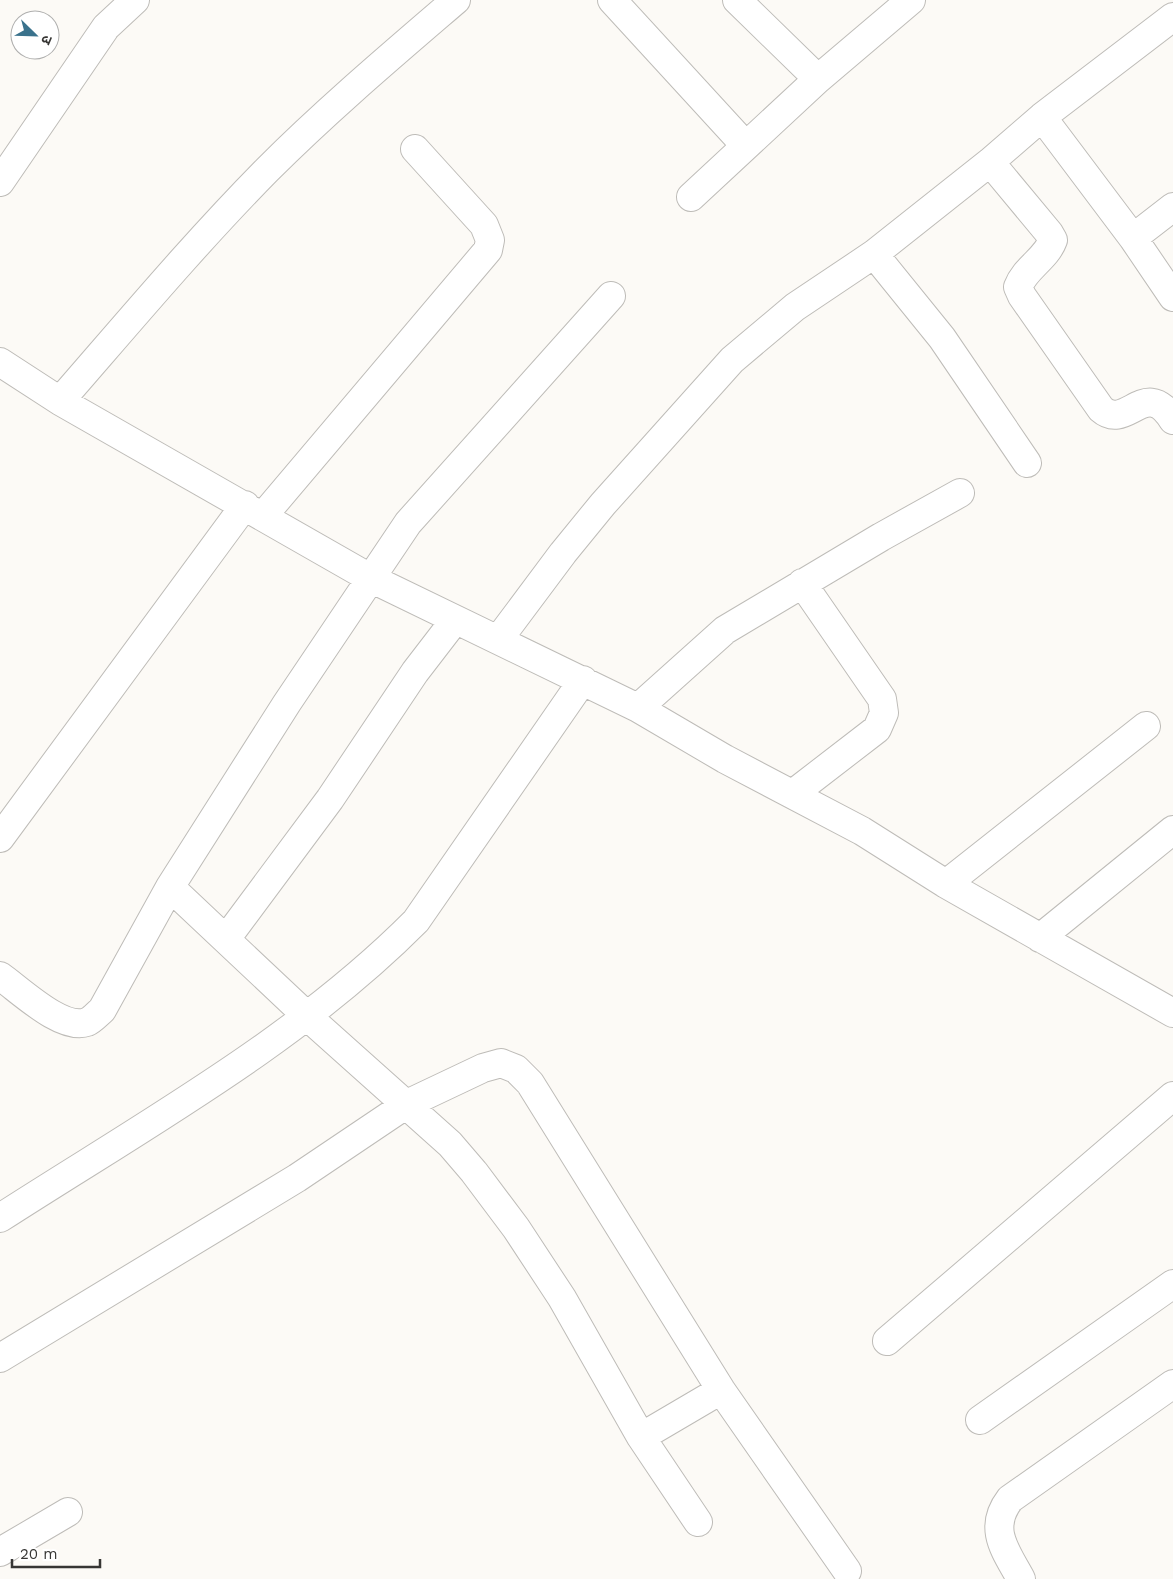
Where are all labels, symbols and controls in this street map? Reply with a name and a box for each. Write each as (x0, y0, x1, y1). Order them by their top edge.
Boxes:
north arrow (10, 10, 60, 60)
text: उ (38, 33, 56, 48)
scale bar (12, 1536, 100, 1568)
text: 20 m (20, 1545, 58, 1563)

